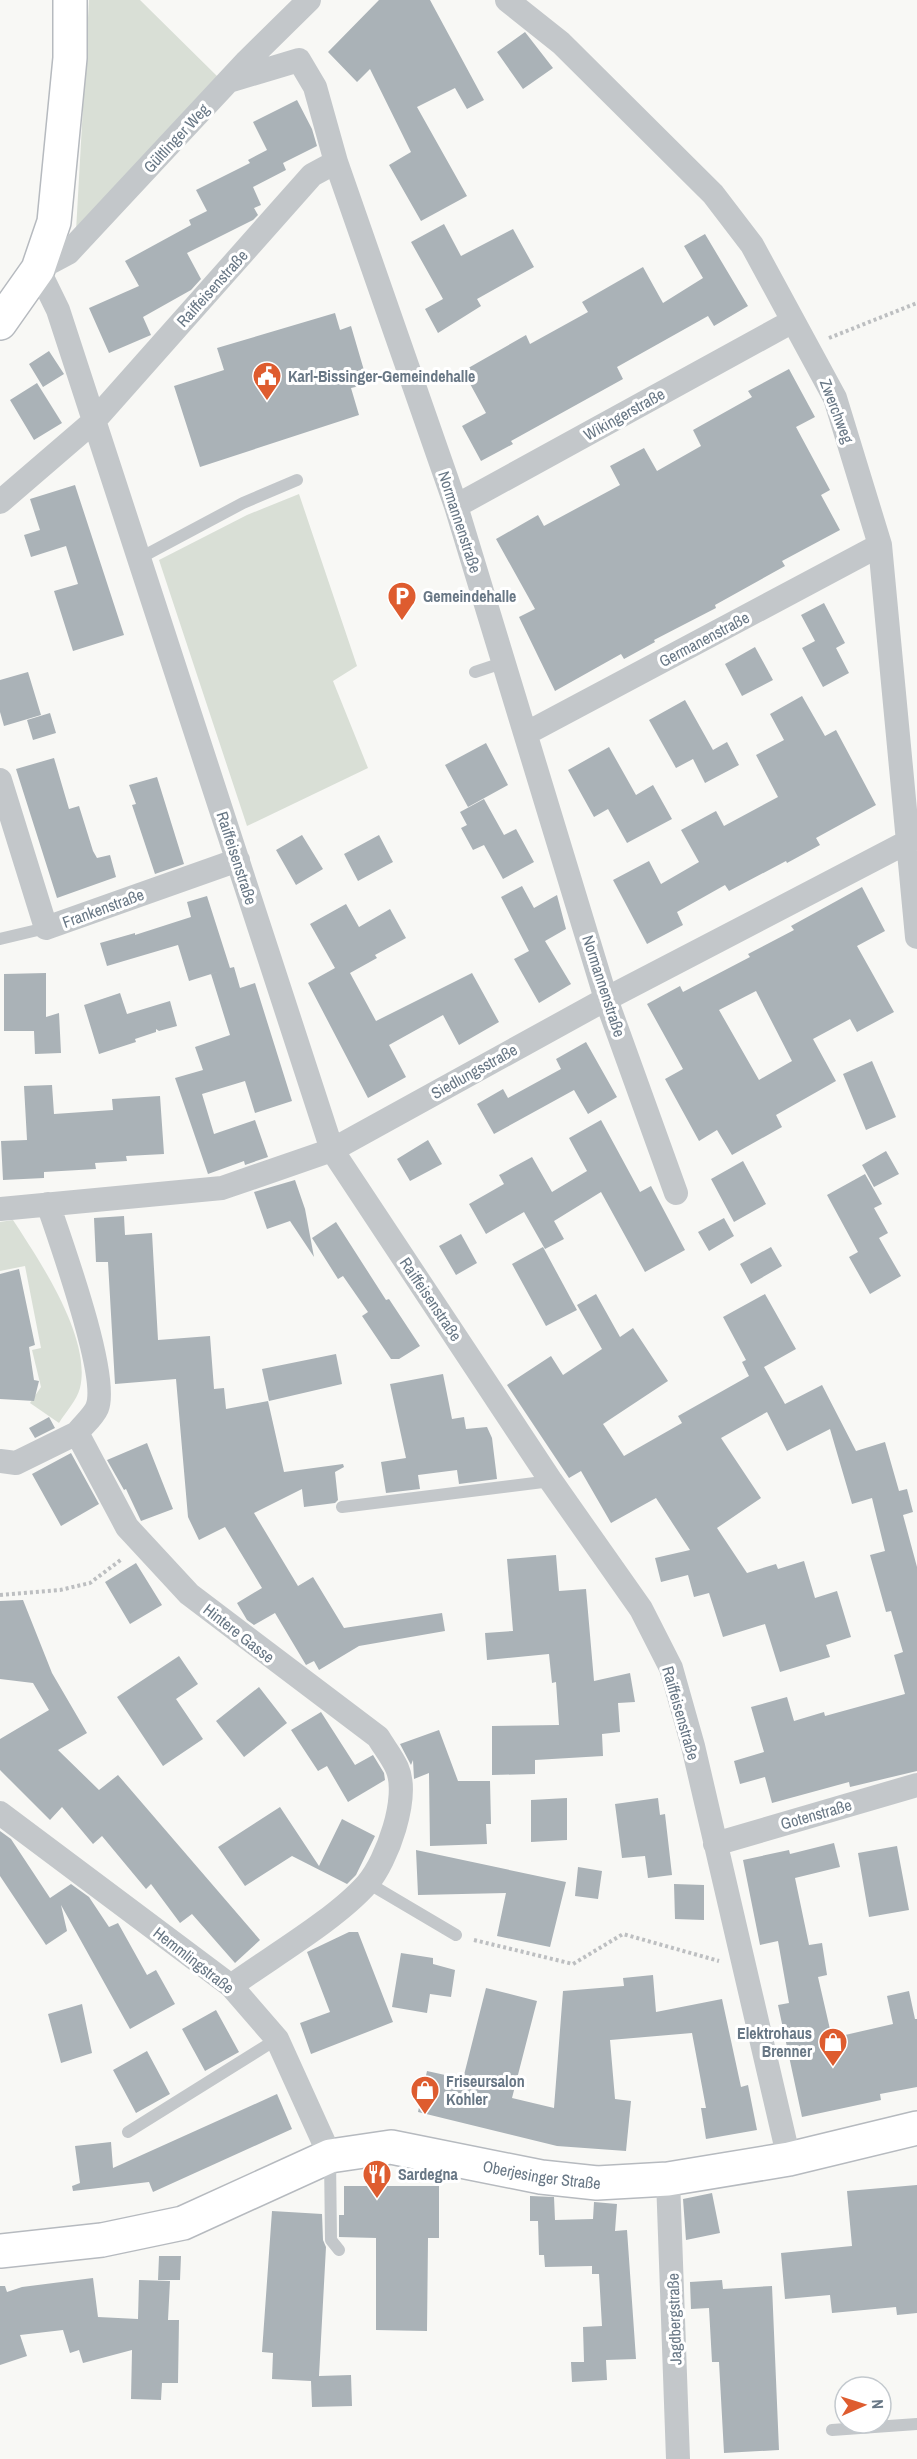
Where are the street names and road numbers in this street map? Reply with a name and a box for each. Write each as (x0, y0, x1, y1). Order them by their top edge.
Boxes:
street label: Gültlinger Weg (138, 98, 214, 177)
street label: Raiffeisenstraße (171, 245, 253, 331)
street label: Zwerchweg (815, 376, 860, 447)
street label: Wikingerstraße (579, 383, 669, 445)
street label: Normannenstraße (433, 468, 487, 576)
street label: Germanenstraße (655, 606, 753, 672)
street label: Raiffeisenstraße (212, 809, 262, 907)
street label: Frankenstraße (59, 883, 147, 933)
street label: Normannenstraße (577, 932, 631, 1040)
street label: Siedlungsstraße (427, 1038, 521, 1104)
street label: Raiffeisenstraße (395, 1253, 467, 1345)
street label: Hintere Gasse (199, 1598, 279, 1668)
street label: Raiffeisenstraße (657, 1663, 705, 1763)
street label: Gotenstraße (778, 1793, 854, 1835)
street label: Hemmlingstraße (149, 1921, 239, 1999)
street label: Oberjesinger Straße (481, 2155, 602, 2194)
street label: Jagdbergstraße (661, 2273, 687, 2365)

